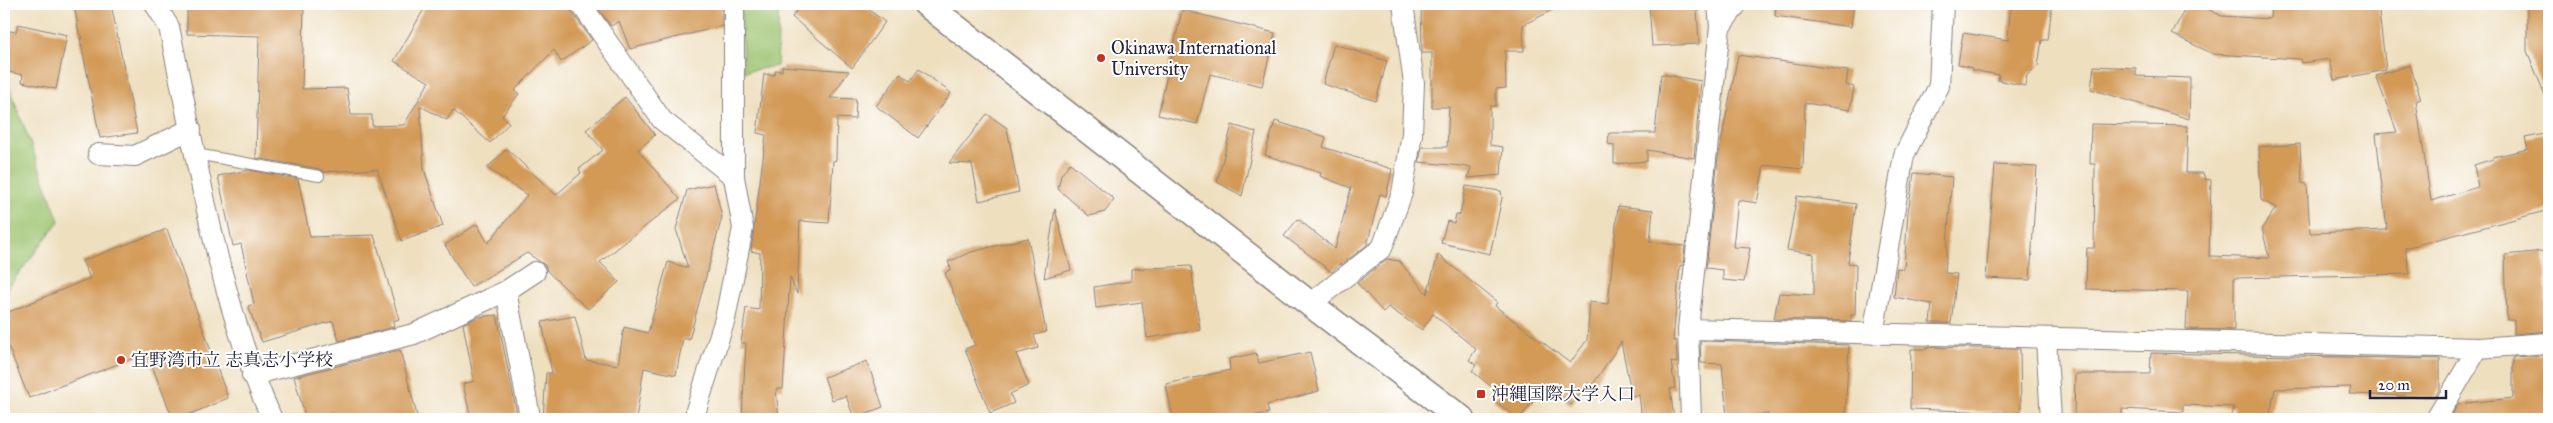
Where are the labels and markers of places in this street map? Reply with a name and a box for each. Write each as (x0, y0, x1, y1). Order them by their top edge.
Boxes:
place label: Okinawa International University (1111, 37, 1277, 80)
marker: Okinawa International University (1095, 52, 1107, 64)
place label: 宜野湾市立 志真志小学校 (131, 349, 333, 371)
marker: 宜野湾市立 志真志小学校 (115, 354, 127, 366)
place label: 沖縄国際大学入口 (1491, 383, 1635, 405)
marker: 沖縄国際大学入口 (1475, 388, 1487, 400)

